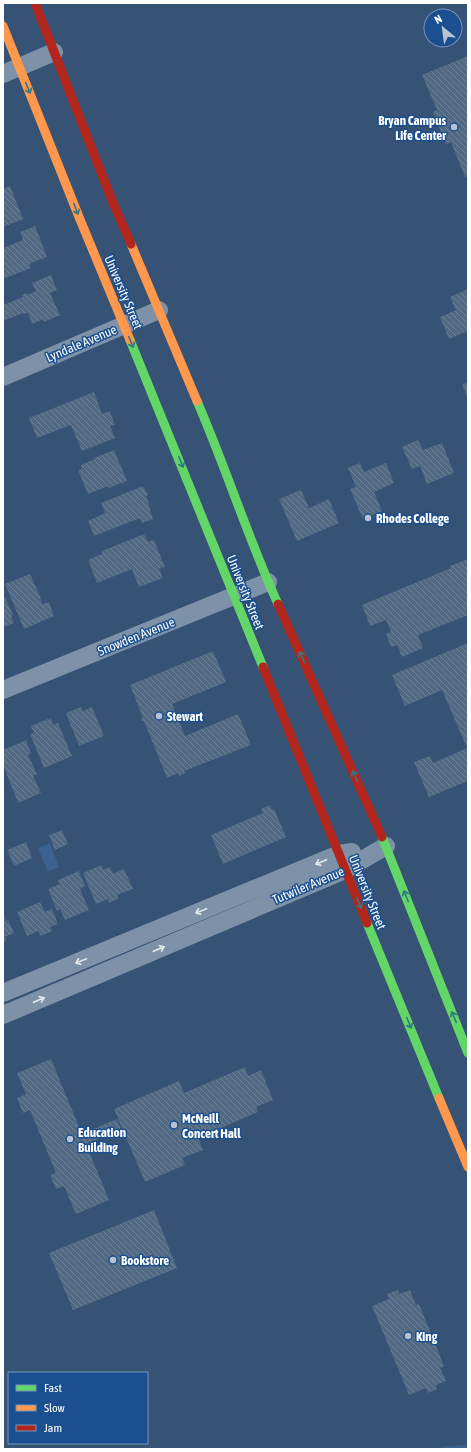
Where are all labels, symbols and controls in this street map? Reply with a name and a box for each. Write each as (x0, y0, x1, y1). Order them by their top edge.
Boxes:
north arrow (423, 8, 463, 48)
text: N (432, 12, 444, 26)
one-way arrow (24, 82, 32, 94)
place label: Bryan Campus Life Center (378, 113, 447, 143)
marker: Bryan Campus Life Center (449, 122, 459, 132)
one-way arrow (72, 202, 80, 214)
street label: University Street (101, 253, 146, 332)
street label: Lyndale Avenue (44, 322, 119, 365)
one-way arrow (128, 335, 136, 347)
one-way arrow (177, 455, 185, 467)
place label: Rhodes College (376, 511, 449, 526)
marker: Rhodes College (363, 513, 373, 523)
street label: University Street (224, 553, 267, 632)
street label: Snowden Avenue (96, 614, 177, 659)
one-way arrow (298, 652, 306, 664)
place label: Stewart (167, 709, 203, 724)
marker: Stewart (154, 711, 164, 721)
one-way arrow (351, 770, 358, 782)
street label: University Street (346, 853, 389, 932)
one-way arrow (315, 858, 327, 866)
street label: Tutwiler Avenue (270, 864, 346, 907)
one-way arrow (401, 890, 409, 902)
one-way arrow (356, 897, 363, 909)
one-way arrow (195, 908, 207, 916)
one-way arrow (152, 945, 164, 952)
one-way arrow (75, 958, 87, 965)
one-way arrow (32, 996, 44, 1003)
one-way arrow (449, 1011, 457, 1023)
one-way arrow (405, 1017, 413, 1029)
place label: McNeill Concert Hall (182, 1111, 241, 1141)
marker: McNeill Concert Hall (169, 1120, 179, 1130)
place label: Education Building (78, 1125, 126, 1155)
marker: Education Building (65, 1134, 75, 1144)
place label: Bookstore (121, 1253, 169, 1268)
marker: Bookstore (108, 1255, 118, 1265)
place label: King (416, 1329, 438, 1344)
marker: King (403, 1331, 413, 1341)
legend (8, 1372, 148, 1444)
text: Fast (44, 1381, 62, 1395)
text: Slow (44, 1401, 65, 1415)
text: Jam (44, 1421, 62, 1435)

